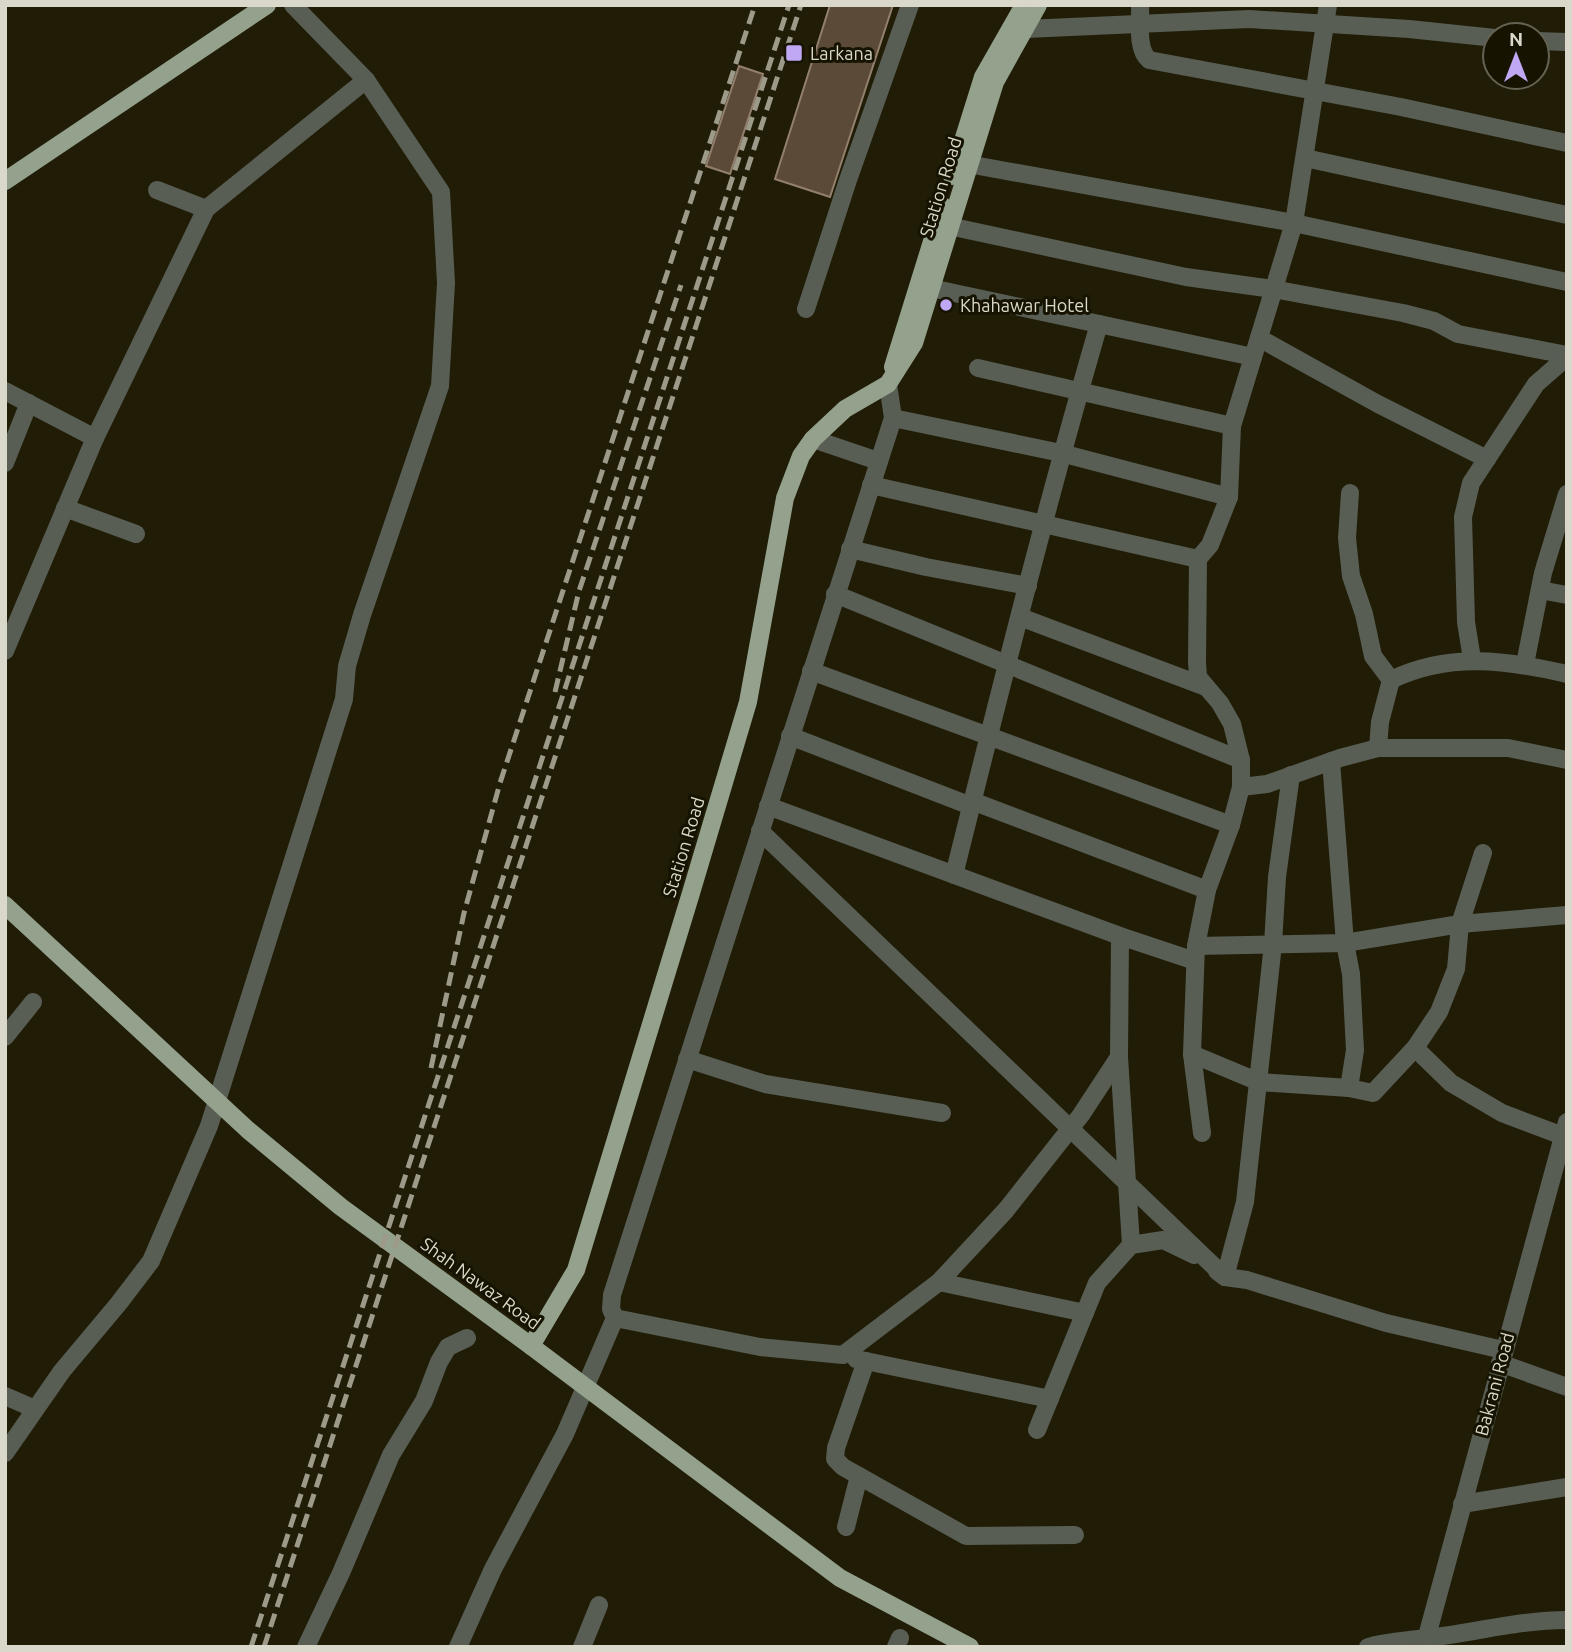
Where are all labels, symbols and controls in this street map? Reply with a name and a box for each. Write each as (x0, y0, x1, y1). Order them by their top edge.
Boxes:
north arrow (1481, 21, 1551, 91)
text: N (1509, 28, 1523, 50)
marker: Larkana (784, 43, 804, 63)
place label: Larkana (810, 43, 873, 63)
street label: Station Road (915, 135, 965, 239)
place label: Khahawar Hotel (960, 295, 1089, 315)
marker: Khahawar Hotel (938, 297, 954, 313)
street label: Station Road (658, 795, 708, 899)
street label: Shah Nawaz Road (417, 1233, 545, 1333)
street label: Bakrani Road (1471, 1330, 1517, 1438)

